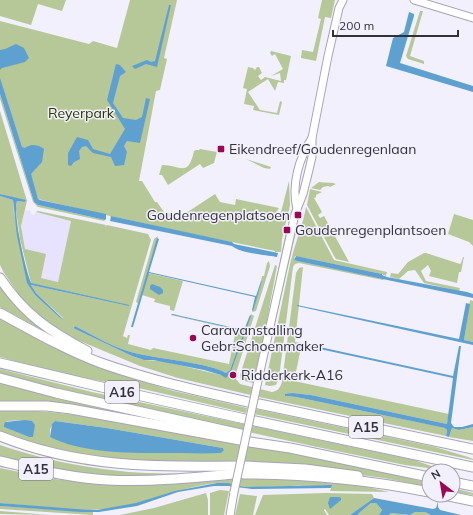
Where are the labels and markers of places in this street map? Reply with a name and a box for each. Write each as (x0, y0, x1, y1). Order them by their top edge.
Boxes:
place label: Eikendreef/Goudenregenlaan (229, 140, 416, 158)
marker: Eikendreef/Goudenregenlaan (216, 144, 226, 154)
place label: Goudenregenplatsoen (147, 206, 290, 224)
marker: Goudenregenplatsoen (293, 210, 303, 220)
place label: Goudenregenplantsoen (295, 221, 446, 239)
marker: Goudenregenplantsoen (282, 225, 292, 235)
place label: Caravanstalling Gebr:Schoenmaker (201, 321, 325, 355)
marker: Caravanstalling Gebr:Schoenmaker (188, 333, 198, 343)
place label: Ridderkerk-A16 (241, 366, 343, 384)
marker: Ridderkerk-A16 (228, 370, 238, 380)

